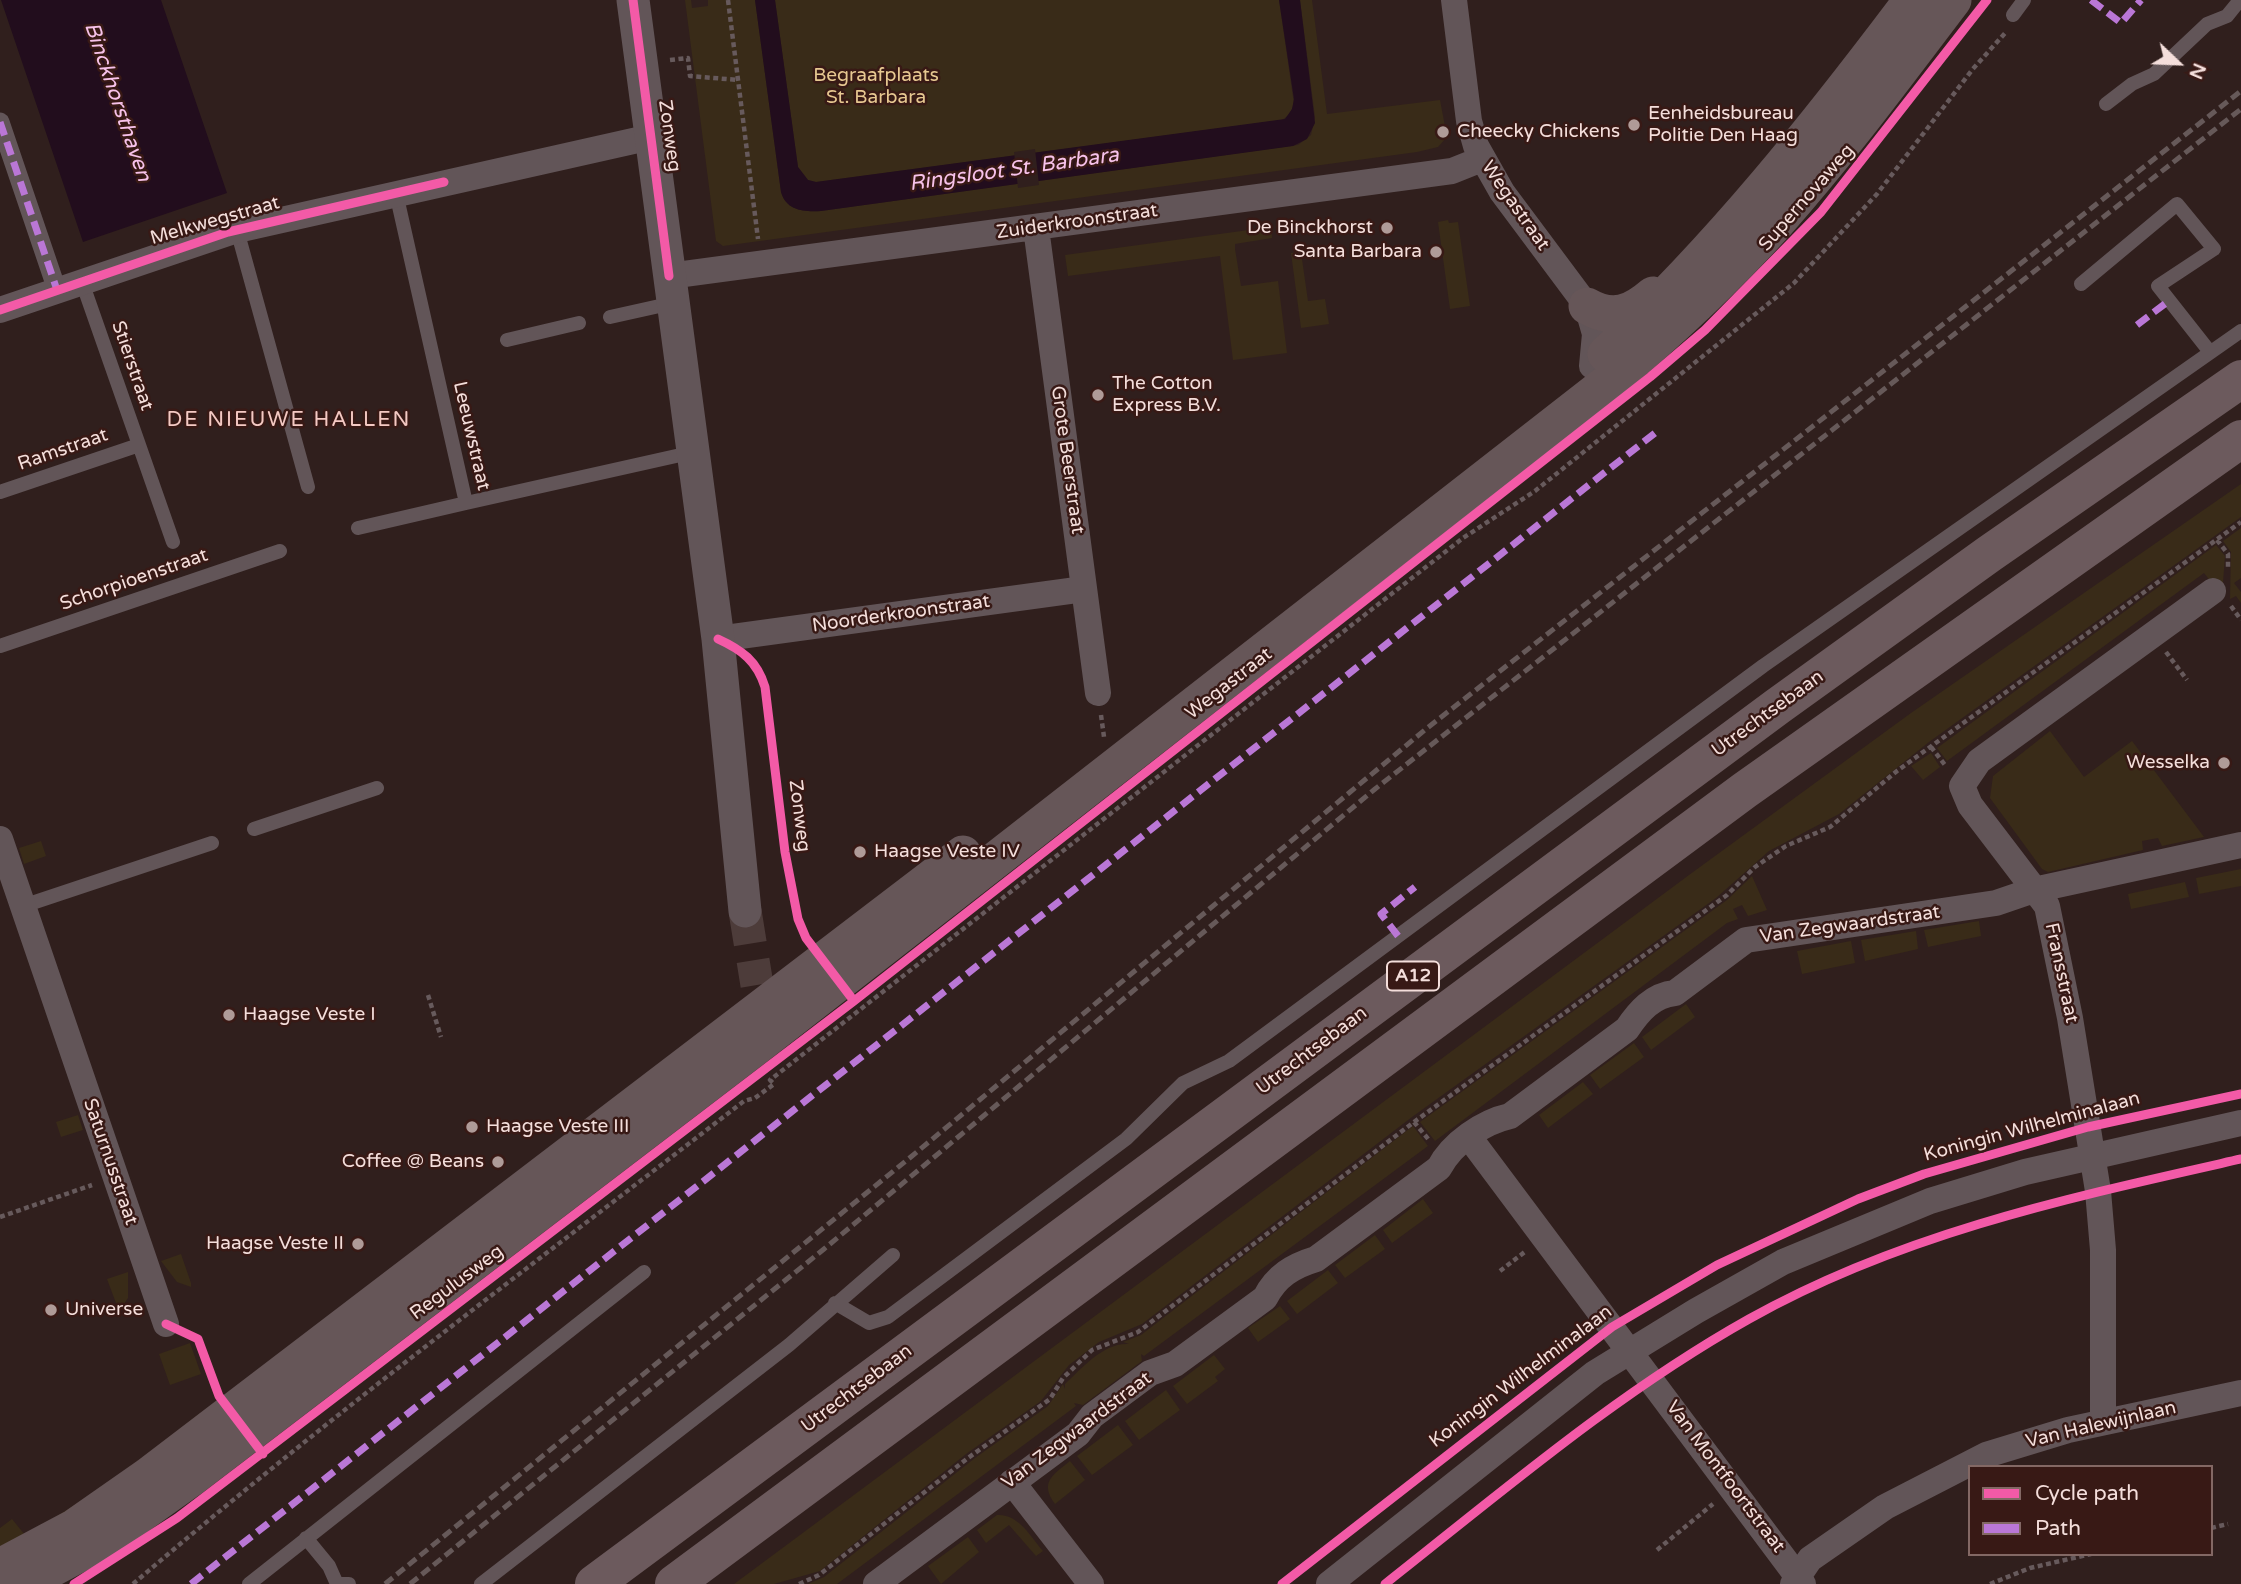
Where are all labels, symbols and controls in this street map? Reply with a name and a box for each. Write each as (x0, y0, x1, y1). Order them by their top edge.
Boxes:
water label: Binckhorsthaven (78, 19, 156, 185)
north arrow (2143, 28, 2213, 98)
text: N (2184, 60, 2210, 83)
park label: Begraafplaats St. Barbara (813, 65, 939, 109)
street label: Zonweg (653, 98, 685, 174)
place label: Eenheidsbureau Politie Den Haag (1648, 103, 1798, 147)
marker: Eenheidsbureau Politie Den Haag (1626, 117, 1642, 133)
place label: Cheecky Chickens (1457, 121, 1620, 143)
marker: Cheecky Chickens (1435, 124, 1451, 140)
street label: Supernovaweg (1754, 140, 1860, 256)
water label: Ringsloot St. Barbara (908, 143, 1120, 197)
street label: Wegastraat (1476, 157, 1554, 255)
street label: Melkwegstraat (148, 192, 282, 250)
street label: Zuiderkroonstraat (995, 199, 1159, 245)
place label: De Binckhorst (1247, 217, 1373, 239)
marker: De Binckhorst (1379, 220, 1395, 236)
place label: Santa Barbara (1294, 241, 1422, 263)
marker: Santa Barbara (1428, 244, 1444, 260)
street label: Stierstraat (106, 318, 158, 414)
place label: The Cotton Express B.V. (1112, 373, 1221, 417)
street label: Leeuwstraat (447, 379, 495, 493)
street label: Grote Beerstraat (1045, 384, 1089, 536)
marker: The Cotton Express B.V. (1090, 387, 1106, 403)
district label: DE NIEUWE HALLEN (169, 407, 409, 433)
street label: Ramstraat (15, 424, 111, 476)
street label: Schorpioenstraat (57, 544, 211, 616)
street label: Noorderkroonstraat (811, 590, 991, 638)
street label: Wegastraat (1181, 643, 1277, 725)
street label: Utrechtsebaan (1708, 666, 1828, 762)
place label: Wesselka (2126, 752, 2210, 774)
marker: Wesselka (2216, 755, 2232, 771)
street label: Zonweg (783, 779, 815, 853)
place label: Haagse Veste IV (874, 841, 1020, 863)
marker: Haagse Veste IV (852, 844, 868, 860)
street label: Van Zegwaardstraat (1759, 901, 1941, 949)
street label: Fransstraat (2039, 921, 2083, 1025)
road number: A12 (1387, 961, 1439, 990)
street label: Utrechtsebaan (1252, 1002, 1372, 1100)
place label: Haagse Veste I (243, 1004, 376, 1026)
marker: Haagse Veste I (221, 1007, 237, 1023)
street label: Koningin Wilhelminalaan (1921, 1087, 2143, 1167)
street label: Saturnusstraat (78, 1096, 142, 1228)
place label: Haagse Veste III (486, 1116, 630, 1138)
marker: Haagse Veste III (464, 1119, 480, 1135)
place label: Coffee @ Beans (342, 1151, 484, 1173)
marker: Coffee @ Beans (490, 1154, 506, 1170)
place label: Haagse Veste II (206, 1233, 344, 1255)
marker: Haagse Veste II (350, 1236, 366, 1252)
street label: Regulusweg (406, 1241, 508, 1325)
place label: Universe (65, 1299, 143, 1321)
street label: Koningin Wilhelminalaan (1425, 1301, 1617, 1453)
marker: Universe (43, 1302, 59, 1318)
street label: Utrechtsebaan (797, 1340, 917, 1438)
street label: Van Zegwaardstraat (998, 1367, 1156, 1495)
street label: Van Montfoortstraat (1661, 1397, 1789, 1557)
street label: Van Halewijnlaan (2024, 1397, 2178, 1453)
legend (1968, 1465, 2213, 1556)
text: Cycle path (2035, 1481, 2139, 1506)
text: Path (2035, 1516, 2081, 1541)

